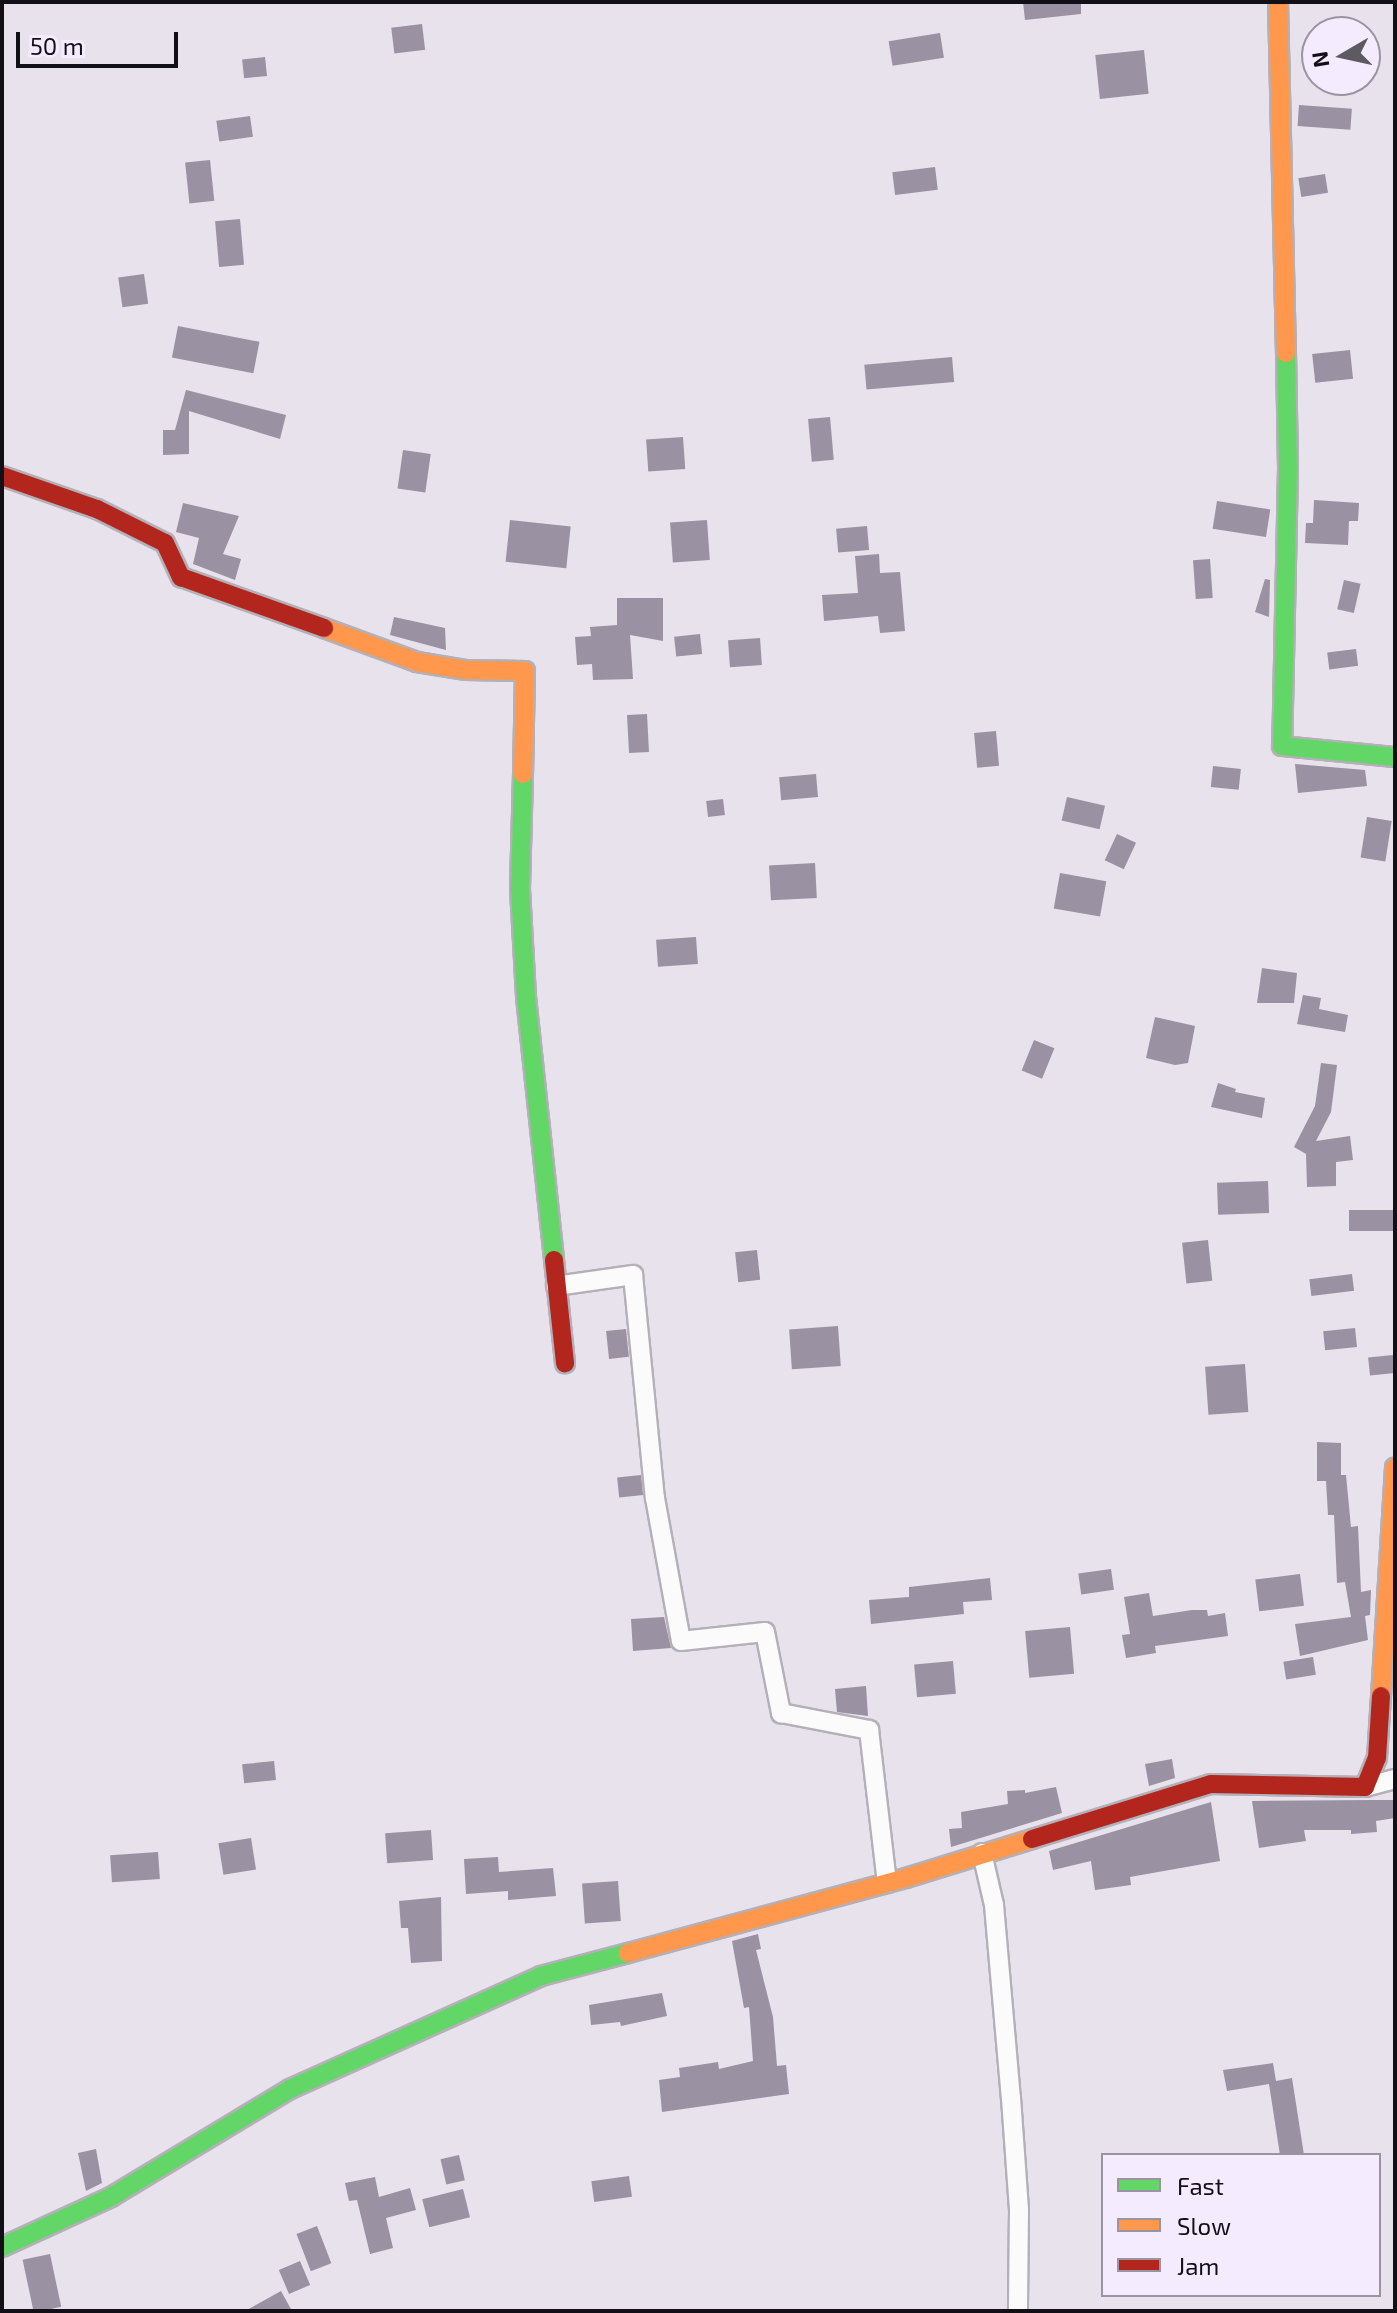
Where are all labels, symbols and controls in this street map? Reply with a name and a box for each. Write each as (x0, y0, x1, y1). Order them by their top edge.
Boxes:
scale bar (20, 16, 182, 66)
north arrow (1301, 16, 1381, 96)
text: 50 m (30, 31, 84, 60)
text: N (1305, 50, 1333, 69)
legend (1101, 2153, 1381, 2297)
text: Fast (1177, 2171, 1224, 2200)
text: Slow (1177, 2211, 1231, 2240)
text: Jam (1177, 2251, 1219, 2280)

